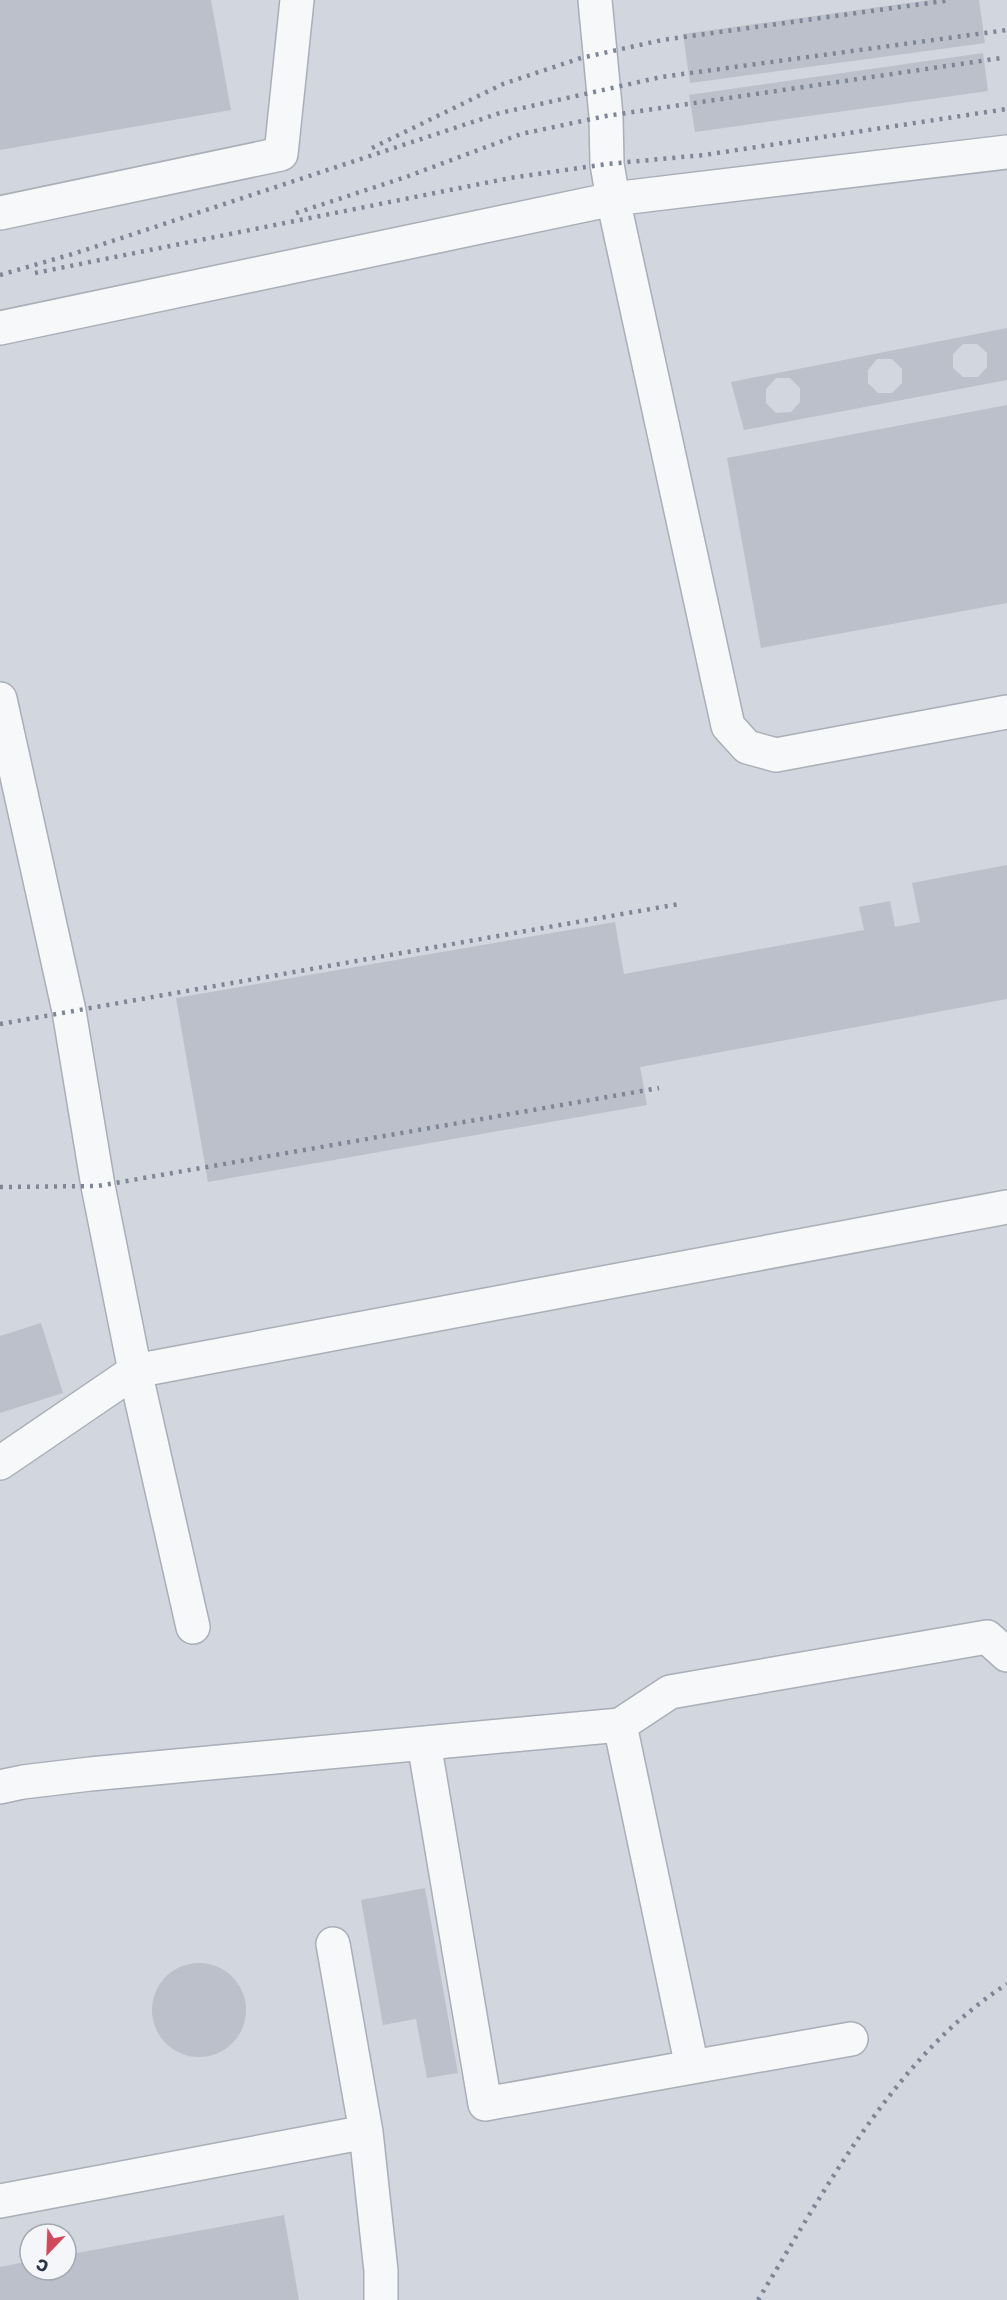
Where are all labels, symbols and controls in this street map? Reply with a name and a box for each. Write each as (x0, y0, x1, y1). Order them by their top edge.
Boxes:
north arrow (18, 2222, 78, 2282)
text: С (33, 2254, 51, 2277)

